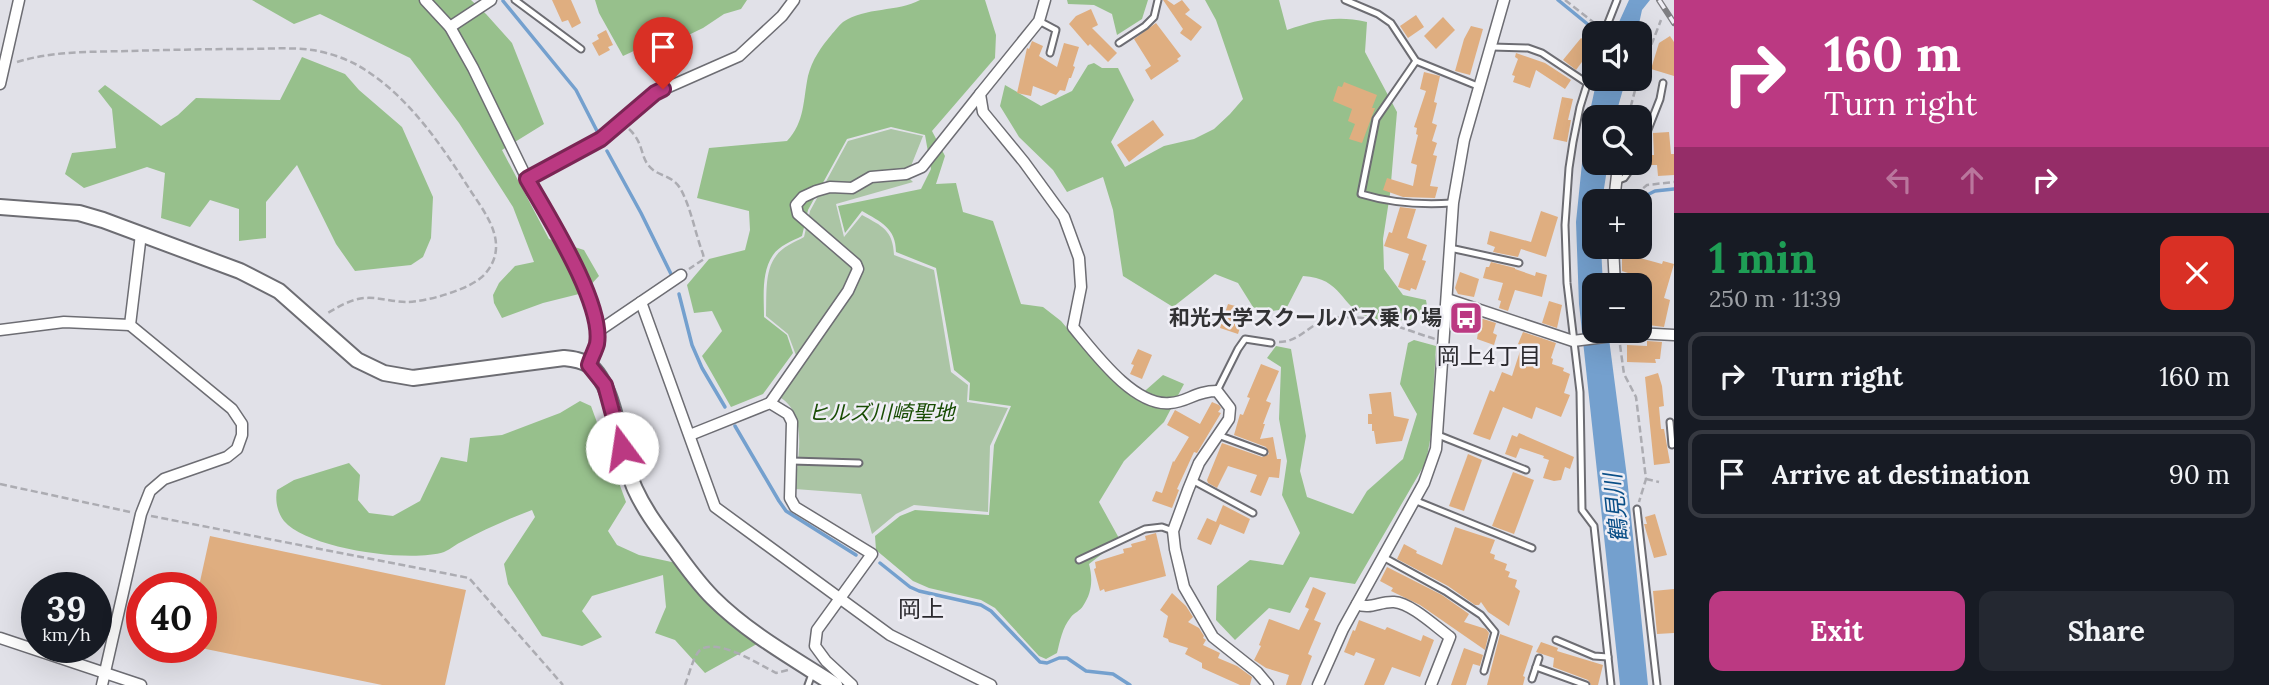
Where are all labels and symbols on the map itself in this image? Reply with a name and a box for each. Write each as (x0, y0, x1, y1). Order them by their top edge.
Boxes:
pin (633, 17, 693, 89)
bus stop icon: 和光大学スクールバス乗り場 (1447, 299, 1485, 337)
place label: 和光大学スクールバス乗り場 (1169, 304, 1442, 331)
district label: 岡上4丁目 (1437, 341, 1541, 370)
park label: ヒルズ川崎聖地 (808, 399, 956, 426)
position arrow (585, 411, 659, 485)
water label: 鶴見川 (1597, 469, 1634, 544)
speed limit sign: 40 (126, 572, 217, 663)
district label: 岡上 (898, 594, 944, 623)

